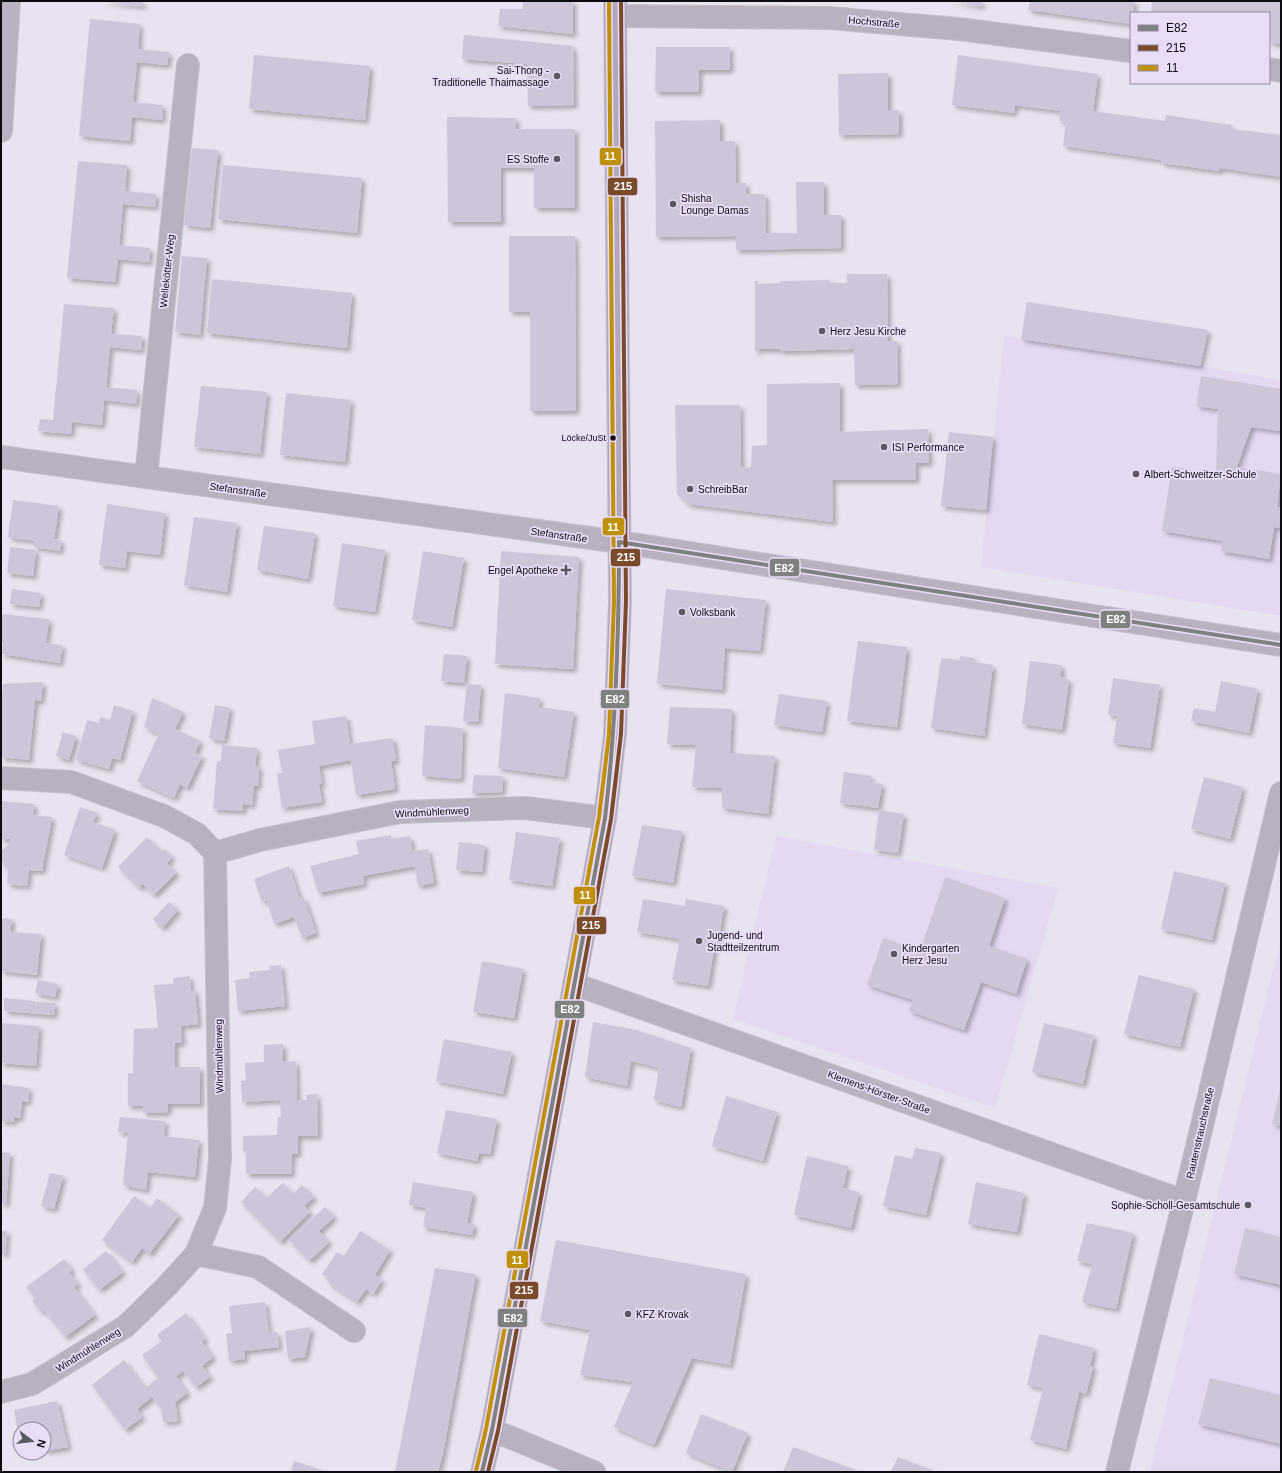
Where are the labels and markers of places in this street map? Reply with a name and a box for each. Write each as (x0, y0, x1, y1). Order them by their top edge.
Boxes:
place label: Sai-Thong - Traditionelle Thaimassage (432, 65, 549, 88)
marker: Sai-Thong - Traditionelle Thaimassage (552, 71, 562, 81)
place label: ES Stoffe (507, 154, 549, 165)
marker: ES Stoffe (552, 154, 562, 164)
place label: Shisha Lounge Damas (681, 193, 749, 216)
marker: Shisha Lounge Damas (668, 199, 678, 209)
marker: Herz Jesu Kirche (817, 326, 827, 336)
place label: Herz Jesu Kirche (830, 326, 907, 337)
place label: Löcke/JuSt (561, 433, 606, 443)
marker: Löcke/JuSt (608, 433, 618, 443)
marker: ISI Performance (879, 442, 889, 452)
place label: ISI Performance (892, 442, 965, 453)
marker: Albert-Schweitzer-Schule (1131, 469, 1141, 479)
place label: Albert-Schweitzer-Schule (1144, 469, 1257, 480)
marker: SchreibBar (685, 484, 695, 494)
place label: SchreibBar (698, 484, 748, 495)
place label: Engel Apotheke (488, 565, 558, 576)
marker: Engel Apotheke (561, 565, 571, 575)
marker: Volksbank (677, 607, 687, 617)
place label: Volksbank (690, 607, 737, 618)
place label: Jugend- und Stadtteilzentrum (707, 930, 779, 953)
marker: Jugend- und Stadtteilzentrum (694, 936, 704, 946)
place label: Kindergarten Herz Jesu (902, 943, 959, 966)
marker: Kindergarten Herz Jesu (889, 949, 899, 959)
place label: Sophie-Scholl-Gesamtschule (1111, 1200, 1240, 1211)
marker: Sophie-Scholl-Gesamtschule (1243, 1200, 1253, 1210)
marker: KFZ Krovak (623, 1309, 633, 1319)
place label: KFZ Krovak (636, 1309, 690, 1320)

